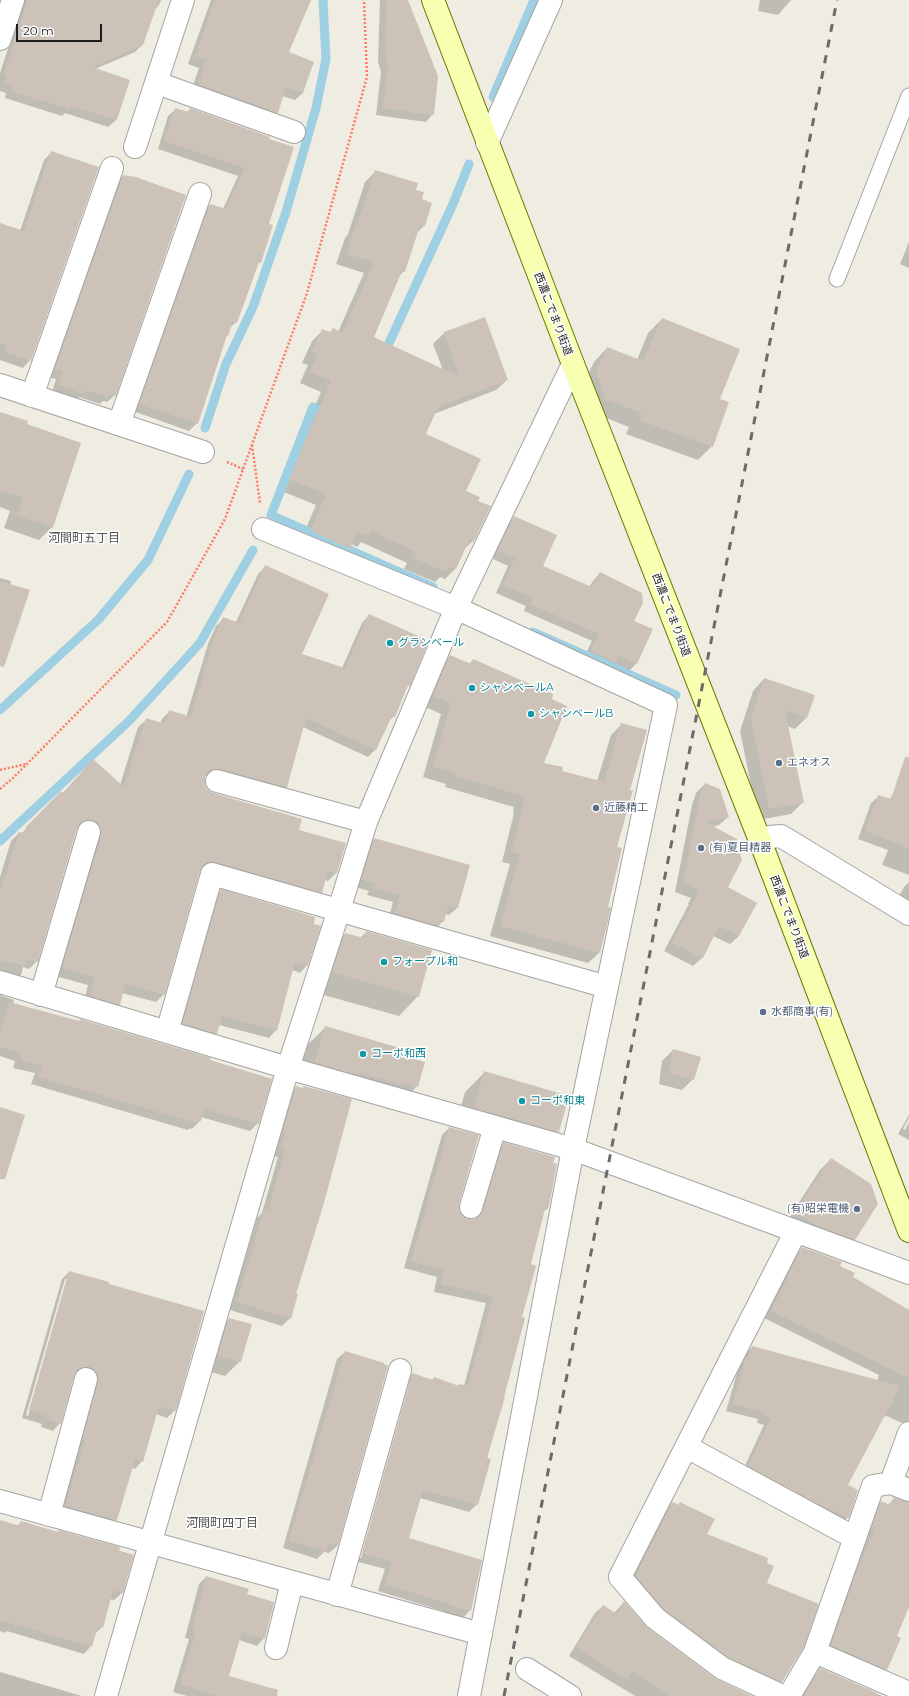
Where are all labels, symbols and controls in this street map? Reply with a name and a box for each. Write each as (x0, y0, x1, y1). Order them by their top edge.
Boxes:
scale bar (18, 16, 104, 42)
text: 20 m (23, 23, 54, 38)
street label: 西濃こでまり街道 (531, 271, 575, 357)
district label: 河間町五丁目 (48, 531, 120, 545)
street label: 西濃こでまり街道 (649, 572, 693, 658)
place label: グランベール (398, 636, 464, 650)
marker: グランベール (385, 638, 395, 648)
place label: シャンベールA (480, 681, 554, 695)
marker: シャンベールA (467, 683, 477, 693)
place label: シャンベールB (539, 707, 613, 721)
marker: シャンベールB (526, 709, 536, 719)
place label: エネオス (787, 756, 831, 770)
marker: エネオス (774, 758, 784, 768)
place label: 近藤精工 (604, 801, 648, 815)
marker: 近藤精工 (591, 803, 601, 813)
place label: (有)夏目精器 (709, 841, 771, 855)
marker: (有)夏目精器 (696, 843, 706, 853)
street label: 西濃こでまり街道 (767, 874, 811, 960)
place label: フォープル和 (392, 955, 458, 969)
marker: フォープル和 (379, 957, 389, 967)
place label: 水都商事(有) (771, 1005, 833, 1019)
marker: 水都商事(有) (758, 1007, 768, 1017)
place label: コーポ和西 (371, 1047, 426, 1061)
marker: コーポ和西 (358, 1049, 368, 1059)
place label: コーポ和東 (530, 1094, 585, 1108)
marker: コーポ和東 (517, 1096, 527, 1106)
place label: (有)昭栄電機 (787, 1202, 849, 1216)
marker: (有)昭栄電機 (852, 1204, 862, 1214)
district label: 河間町四丁目 (186, 1516, 258, 1530)

